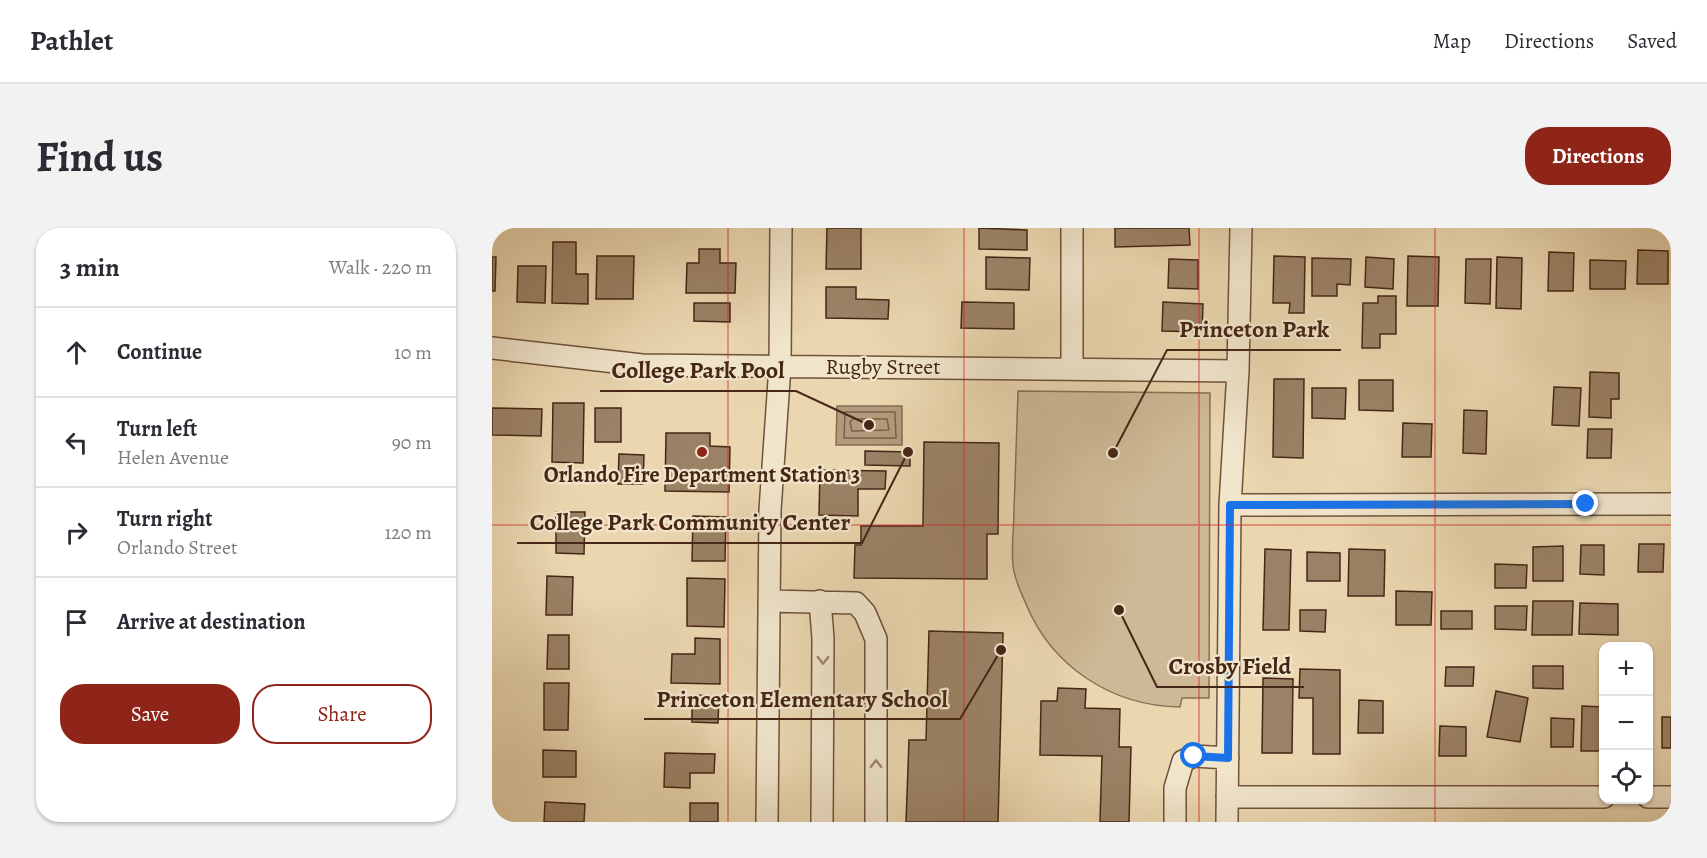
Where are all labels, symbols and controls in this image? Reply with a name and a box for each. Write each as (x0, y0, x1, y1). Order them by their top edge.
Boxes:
text: Pathlet (30, 22, 113, 60)
text: Map (1433, 27, 1471, 55)
text: Directions (1504, 27, 1594, 55)
text: Saved (1627, 27, 1677, 55)
button: Directions (1525, 127, 1671, 185)
text: Find us (36, 128, 163, 185)
text: 3 min (60, 250, 120, 285)
text: Walk · 220 m (329, 254, 432, 281)
callout: Princeton Park (1167, 308, 1341, 350)
text: Princeton Park (1179, 313, 1330, 345)
icon: ahead (60, 336, 93, 369)
text: Continue (117, 337, 202, 367)
text: 10 m (394, 339, 432, 366)
callout: College Park Pool (600, 349, 796, 391)
street label: Rugby Street (826, 352, 940, 382)
text: College Park Pool (612, 354, 785, 386)
text: Turn left (117, 414, 197, 444)
icon: left (60, 426, 93, 459)
text: 90 m (392, 429, 432, 456)
text: Helen Avenue (117, 444, 229, 471)
marker: Orlando Fire Department Station 3 (695, 445, 709, 459)
place label: Orlando Fire Department Station 3 (544, 460, 860, 490)
route end (1572, 490, 1598, 516)
callout: College Park Community Center (517, 501, 862, 543)
text: Turn right (117, 504, 213, 534)
text: College Park Community Center (530, 506, 850, 538)
icon: right (60, 516, 93, 549)
text: 120 m (384, 519, 432, 546)
text: Orlando Street (117, 534, 238, 561)
icon: arrive (60, 606, 93, 639)
text: Arrive at destination (117, 607, 306, 637)
map controls (1599, 642, 1653, 804)
button: + (1599, 642, 1653, 696)
callout: Crosby Field (1157, 645, 1304, 687)
text: Crosby Field (1169, 650, 1292, 682)
one-way arrow (817, 655, 829, 664)
callout: Princeton Elementary School (644, 677, 960, 719)
text: Princeton Elementary School (656, 683, 949, 715)
button: Save (60, 684, 240, 744)
button: Share (252, 684, 432, 744)
button: − (1599, 696, 1653, 750)
route start (1180, 742, 1206, 768)
button: locate (1599, 750, 1653, 804)
one-way arrow (870, 759, 882, 768)

